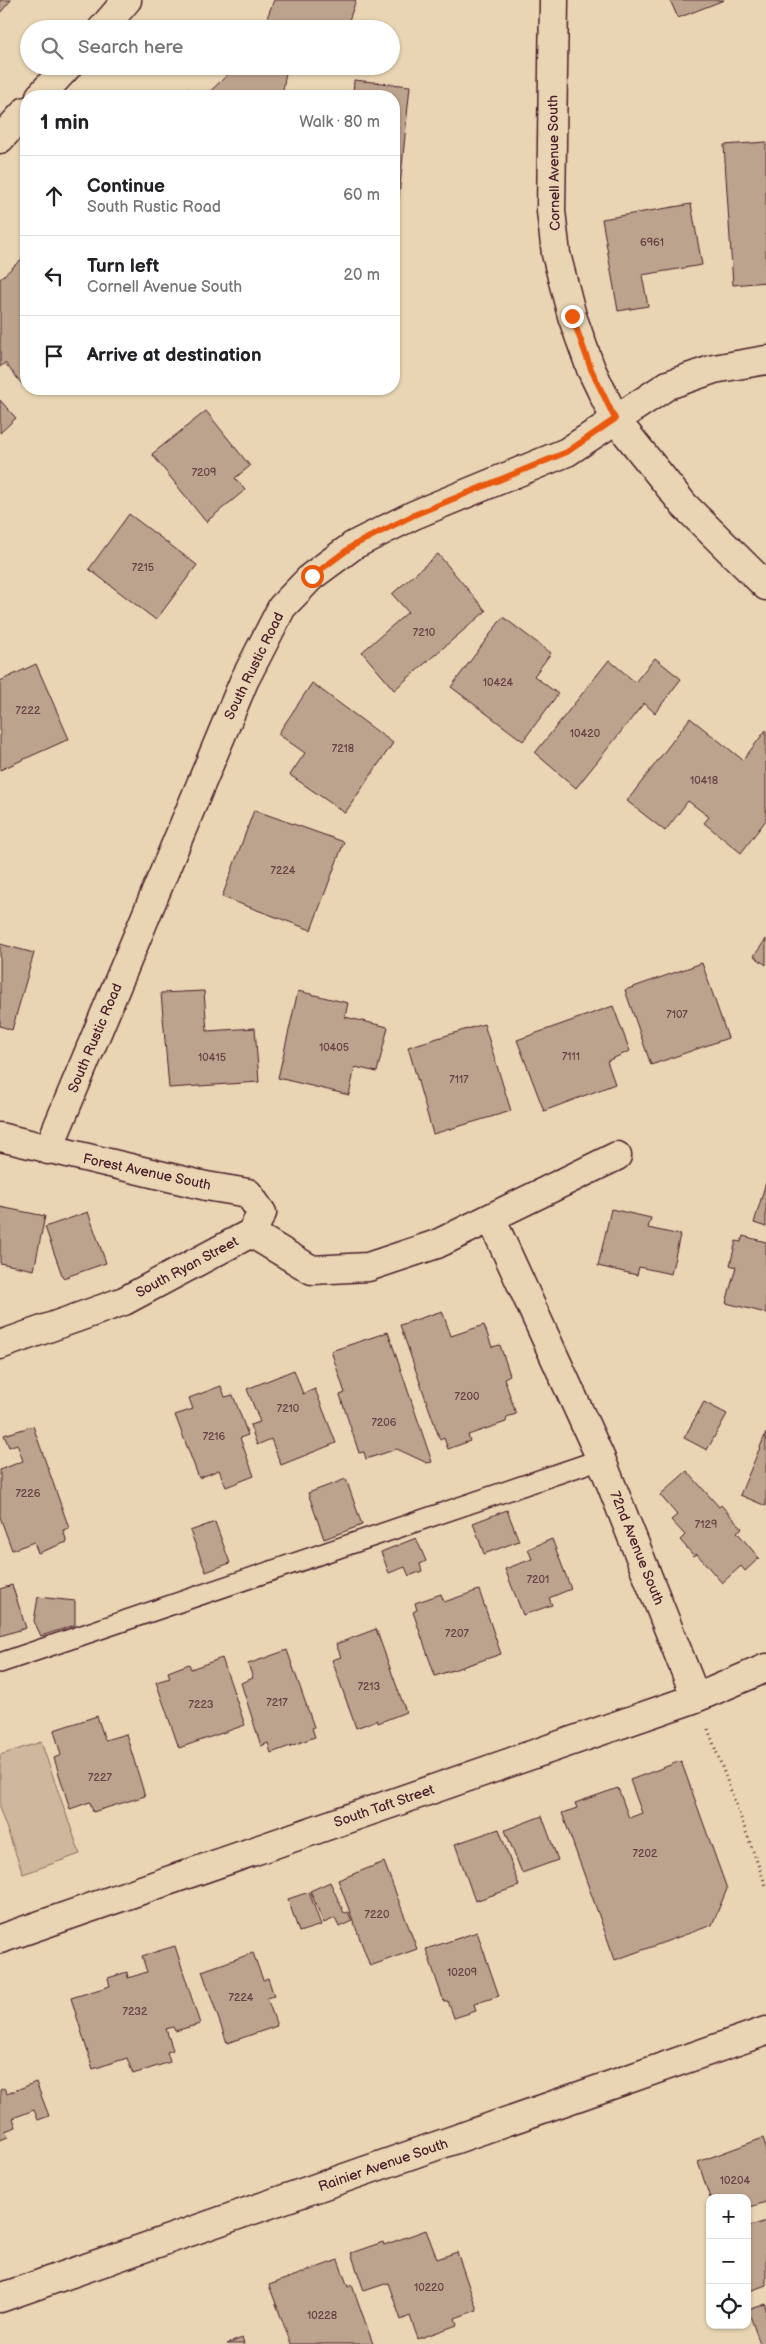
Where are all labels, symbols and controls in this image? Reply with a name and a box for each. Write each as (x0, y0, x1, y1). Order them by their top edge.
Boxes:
search box (20, 20, 400, 75)
icon: search (38, 34, 66, 62)
text: Search here (78, 36, 183, 59)
street label: Cornell Avenue South (544, 95, 564, 231)
text: 1 min (40, 110, 89, 135)
text: Walk · 80 m (299, 113, 380, 132)
text: Continue (87, 175, 165, 198)
icon: ahead (40, 182, 68, 210)
text: 60 m (343, 186, 380, 205)
text: South Rustic Road (87, 198, 221, 217)
house number: 6961 (640, 236, 664, 249)
text: Turn left (87, 255, 159, 278)
icon: left (40, 262, 68, 290)
text: 20 m (344, 266, 380, 285)
text: Cornell Avenue South (87, 278, 242, 297)
route end (561, 305, 584, 328)
icon: arrive (40, 342, 68, 370)
text: Arrive at destination (87, 344, 262, 367)
house number: 7209 (192, 466, 216, 479)
house number: 7215 (132, 561, 154, 574)
route start (301, 565, 324, 588)
street label: South Rustic Road (221, 610, 287, 722)
house number: 7210 (413, 626, 436, 639)
house number: 10424 (483, 676, 514, 689)
house number: 7222 (16, 704, 41, 717)
house number: 10420 (570, 727, 601, 740)
house number: 7218 (332, 742, 354, 755)
house number: 10418 (690, 774, 718, 787)
house number: 7224 (271, 864, 296, 877)
street label: South Rustic Road (64, 981, 126, 1095)
house number: 7107 (666, 1008, 688, 1021)
house number: 10405 (319, 1041, 349, 1054)
house number: 7111 (562, 1050, 580, 1063)
house number: 10415 (198, 1051, 226, 1064)
house number: 7117 (449, 1073, 469, 1086)
street label: Forest Avenue South (81, 1150, 213, 1194)
street label: South Ryan Street (133, 1232, 242, 1301)
house number: 7200 (455, 1390, 480, 1403)
house number: 7210 (277, 1402, 300, 1415)
house number: 7206 (371, 1416, 397, 1429)
house number: 7216 (203, 1430, 226, 1443)
house number: 7226 (15, 1487, 41, 1500)
street label: 72nd Avenue South (606, 1489, 668, 1608)
house number: 7129 (695, 1518, 717, 1531)
house number: 7201 (527, 1573, 549, 1586)
house number: 7207 (445, 1627, 469, 1640)
house number: 7213 (358, 1680, 381, 1693)
house number: 7217 (266, 1696, 288, 1709)
house number: 7223 (189, 1698, 214, 1711)
house number: 7227 (88, 1771, 112, 1784)
street label: South Taft Street (332, 1781, 437, 1831)
house number: 7202 (633, 1847, 658, 1860)
house number: 7220 (365, 1908, 390, 1921)
house number: 10209 (447, 1966, 477, 1979)
house number: 7224 (229, 1991, 254, 2004)
house number: 7232 (123, 2005, 148, 2018)
street label: Rainier Avenue South (316, 2135, 450, 2195)
house number: 10204 (720, 2174, 750, 2187)
map controls (706, 2194, 751, 2329)
button: + (706, 2194, 751, 2239)
button: − (706, 2239, 751, 2284)
house number: 10220 (414, 2281, 445, 2294)
button: locate (706, 2284, 751, 2329)
house number: 10228 (307, 2309, 337, 2322)

